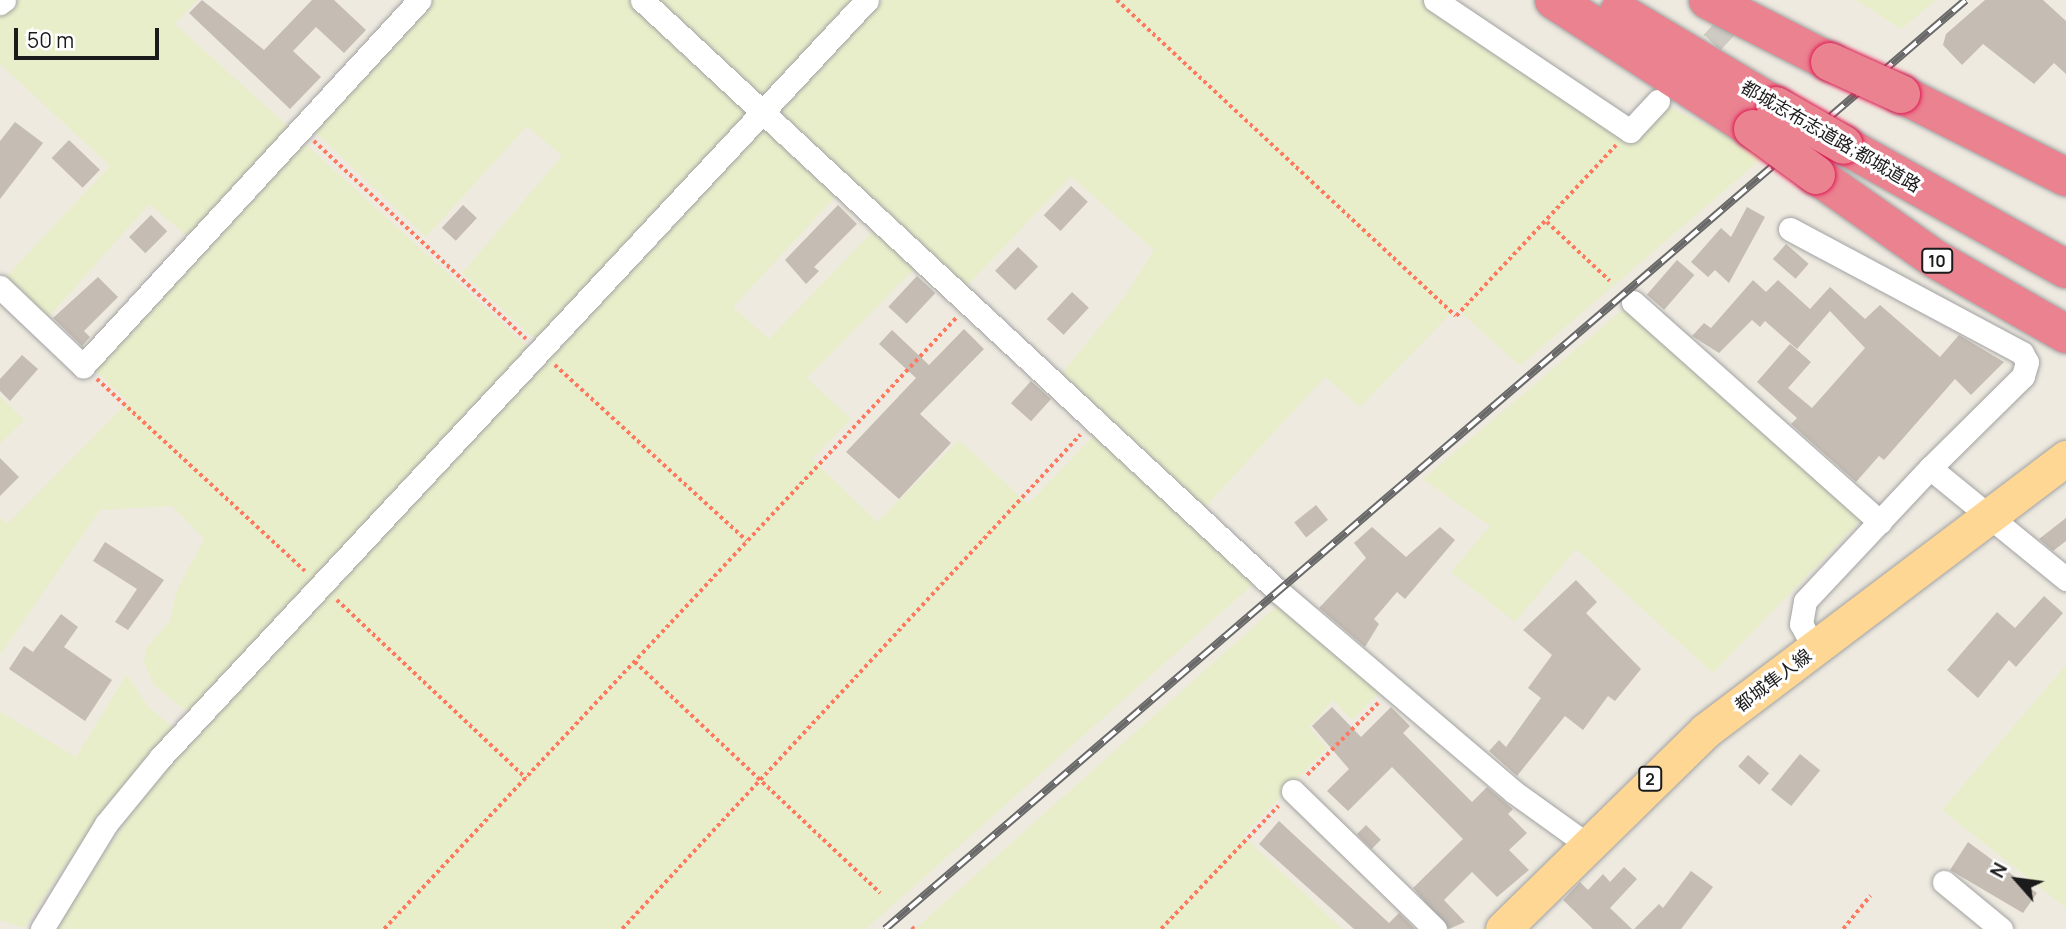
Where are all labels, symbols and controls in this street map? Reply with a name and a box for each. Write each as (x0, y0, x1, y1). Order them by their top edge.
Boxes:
scale bar (18, 14, 163, 58)
text: 50 m (27, 26, 74, 54)
street label: 都城志布志道路;都城道路 (1737, 76, 1925, 196)
road number: 10 (1920, 248, 1954, 274)
street label: 都城隼人線 (1731, 644, 1815, 716)
road number: 2 (1638, 766, 1662, 792)
north arrow (1982, 845, 2052, 915)
text: N (1984, 858, 2013, 882)

